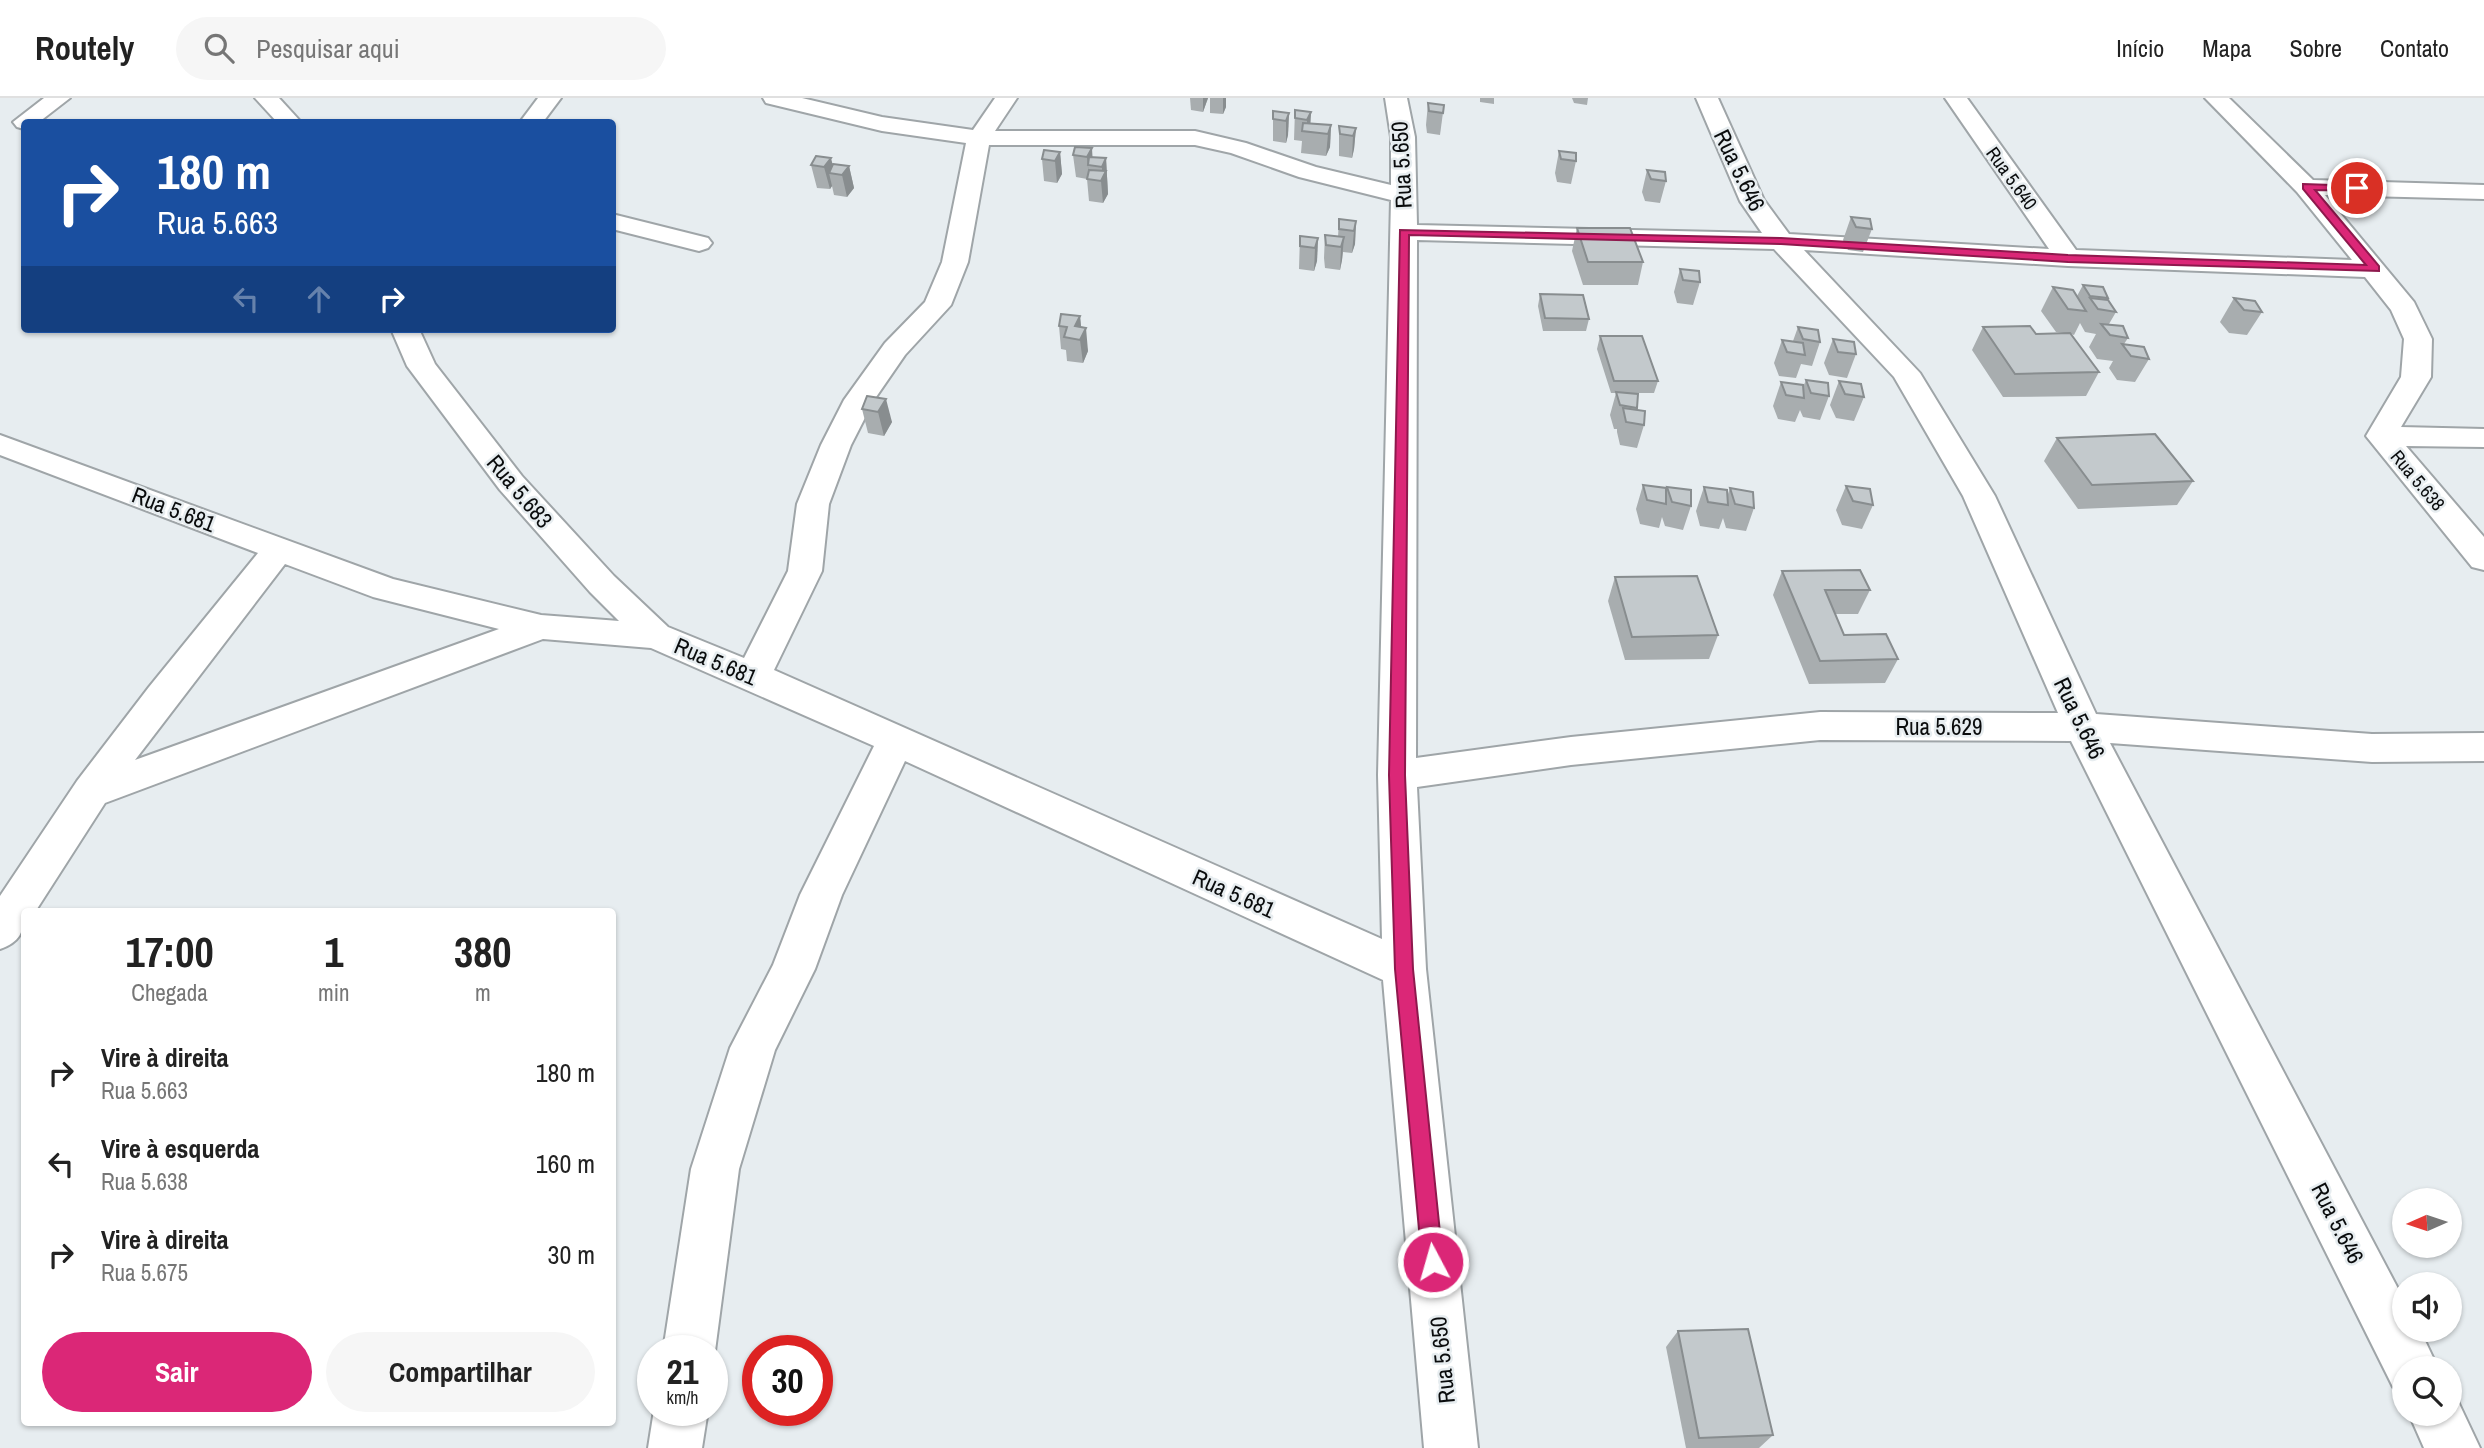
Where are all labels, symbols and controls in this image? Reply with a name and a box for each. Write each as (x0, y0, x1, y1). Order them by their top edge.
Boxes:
search box (176, 17, 666, 80)
text: Routely (35, 26, 134, 70)
icon: search (200, 29, 238, 67)
text: Pesquisar aqui (256, 31, 400, 66)
text: Início (2116, 32, 2164, 64)
text: Mapa (2202, 32, 2252, 64)
text: Sobre (2290, 32, 2342, 64)
text: Contato (2380, 32, 2449, 64)
street label: Rua 5.650 (1383, 121, 1419, 209)
street label: Rua 5.646 (1707, 124, 1773, 216)
text: 180 m (157, 138, 271, 204)
street label: Rua 5.640 (1980, 141, 2044, 215)
icon: right (42, 147, 133, 238)
pin (2327, 158, 2387, 218)
icon: arrive (2338, 169, 2376, 207)
text: Rua 5.663 (157, 201, 278, 244)
icon: left (227, 280, 265, 318)
icon: ahead (300, 280, 338, 318)
icon: right (373, 280, 411, 318)
street label: Rua 5.638 (2385, 444, 2451, 516)
street label: Rua 5.683 (480, 448, 560, 534)
street label: Rua 5.681 (128, 479, 221, 539)
street label: Rua 5.681 (670, 630, 763, 692)
street label: Rua 5.646 (2047, 672, 2113, 764)
street label: Rua 5.629 (1895, 711, 1983, 742)
street label: Rua 5.681 (1188, 861, 1281, 925)
text: 17:00 (126, 924, 214, 980)
text: 1 (324, 924, 343, 980)
text: 380 (454, 924, 512, 980)
text: Chegada (131, 977, 208, 1008)
text: min (318, 977, 350, 1008)
text: m (475, 977, 491, 1008)
text: Vire à direita (101, 1040, 229, 1075)
icon: right (42, 1054, 80, 1092)
text: 180 m (536, 1055, 595, 1090)
text: Rua 5.663 (101, 1075, 188, 1106)
text: Vire à esquerda (101, 1131, 259, 1166)
icon: left (42, 1145, 80, 1183)
text: 160 m (536, 1146, 595, 1181)
text: Rua 5.638 (101, 1166, 188, 1197)
street label: Rua 5.646 (2304, 1177, 2372, 1269)
north arrow (2392, 1188, 2462, 1258)
map controls (2392, 1188, 2462, 1426)
text: Vire à direita (101, 1222, 229, 1257)
position arrow (1396, 1225, 1470, 1299)
icon: right (42, 1236, 80, 1274)
text: 30 m (548, 1237, 595, 1272)
text: Rua 5.675 (101, 1257, 188, 1288)
button: sound (2392, 1272, 2462, 1342)
street label: Rua 5.650 (1422, 1315, 1462, 1405)
button: Sair (42, 1332, 312, 1412)
button: Compartilhar (326, 1332, 595, 1412)
speed limit sign: 30 (742, 1335, 833, 1426)
text: 21 (667, 1348, 698, 1395)
button: search (2392, 1356, 2462, 1426)
text: km/h (667, 1385, 699, 1410)

